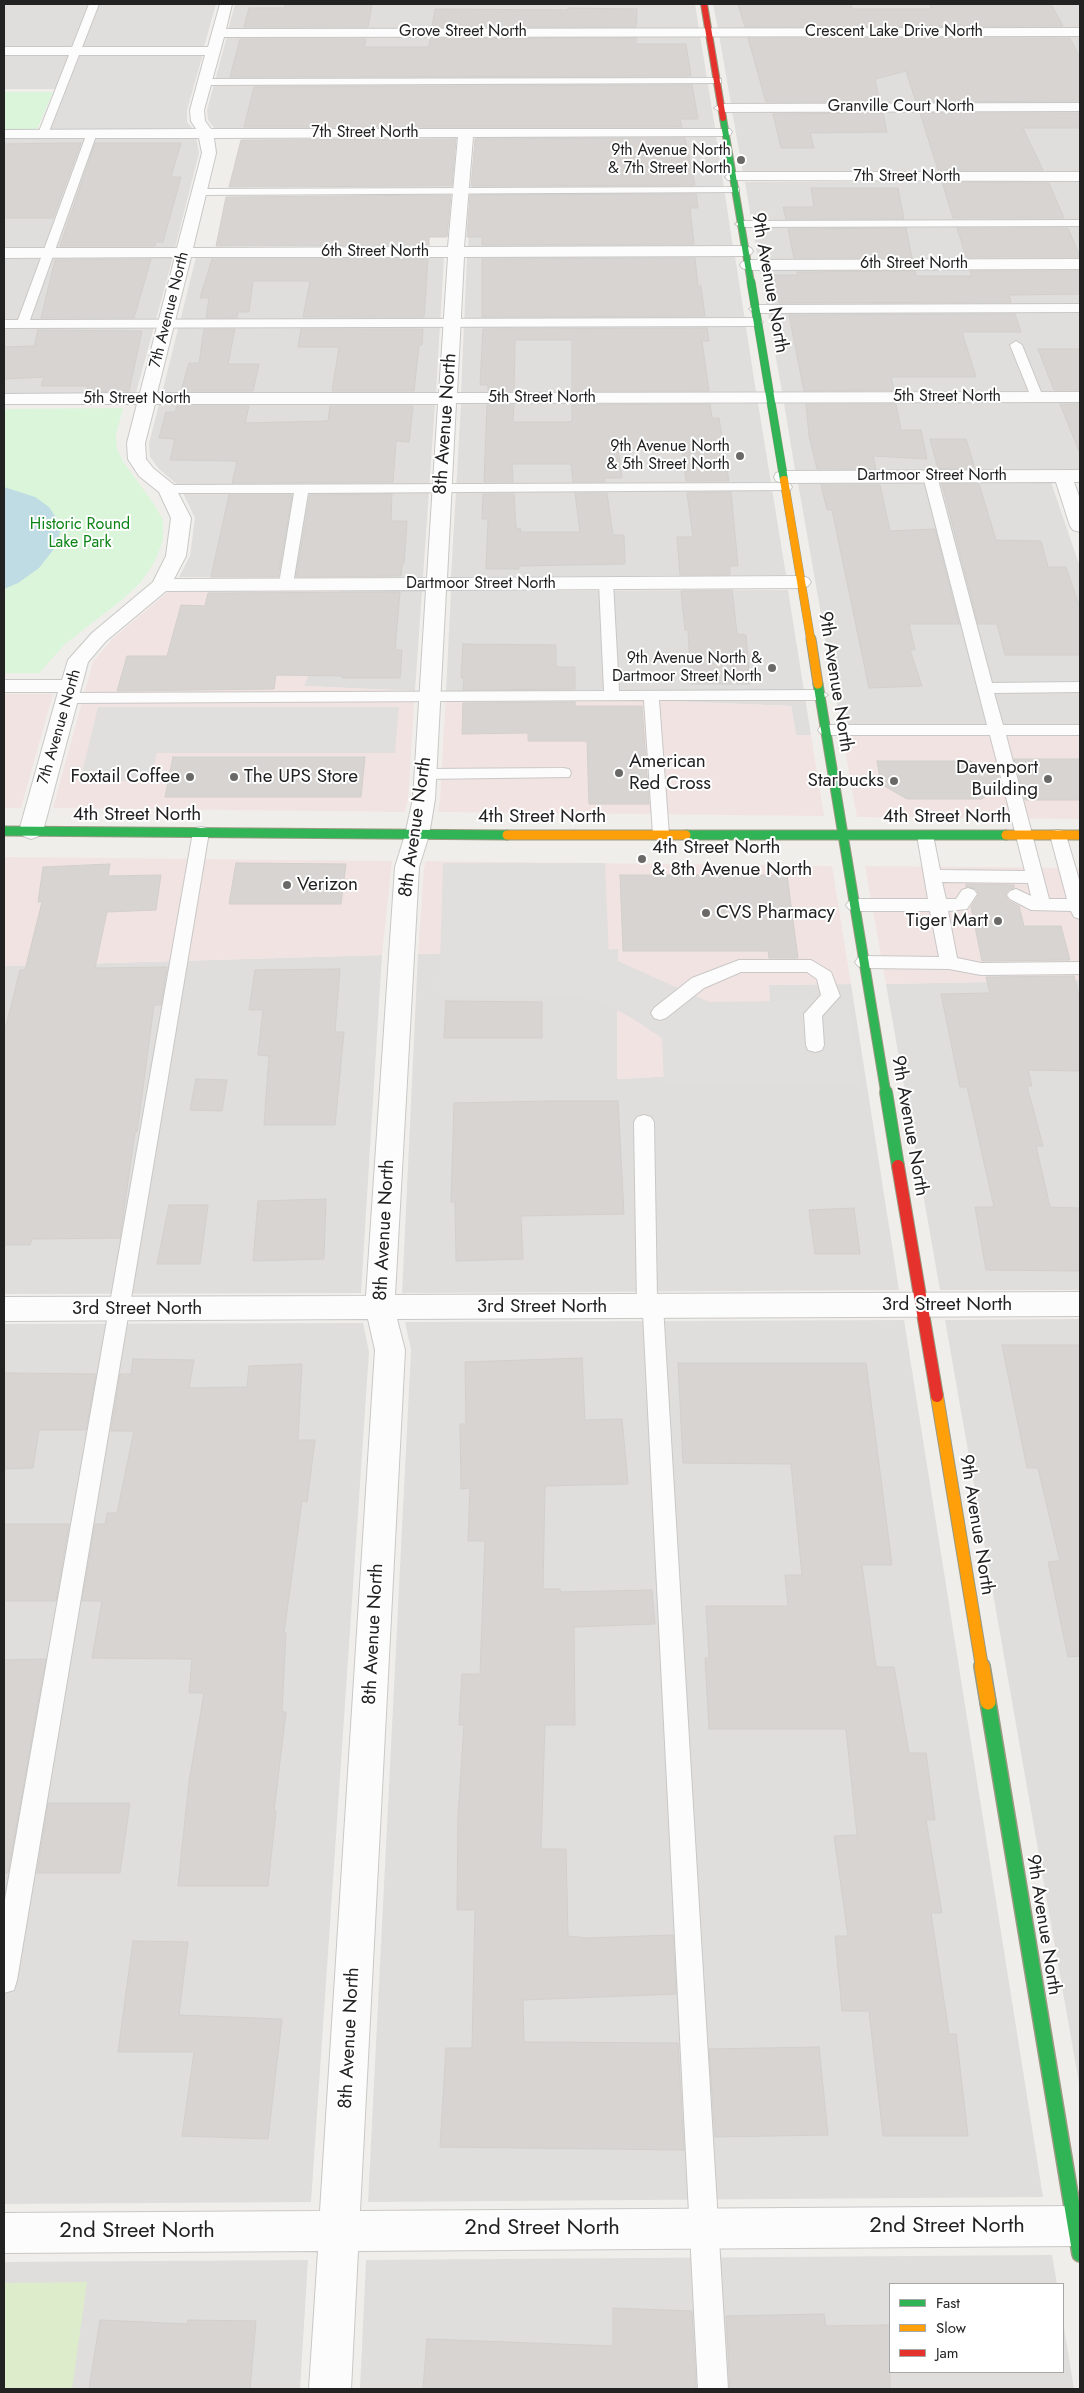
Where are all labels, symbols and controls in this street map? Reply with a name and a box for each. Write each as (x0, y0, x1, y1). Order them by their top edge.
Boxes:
street label: Grove Street North (399, 22, 527, 42)
street label: Crescent Lake Drive North (805, 22, 983, 42)
street label: Granville Court North (828, 97, 974, 117)
street label: 7th Street North (311, 123, 419, 143)
place label: 9th Avenue North & 7th Street North (608, 141, 731, 179)
marker: 9th Avenue North & 7th Street North (735, 154, 747, 166)
street label: 7th Street North (853, 167, 961, 187)
street label: 9th Avenue North (745, 211, 793, 355)
street label: 6th Street North (321, 242, 429, 262)
street label: 7th Avenue North (146, 250, 194, 370)
street label: 6th Street North (860, 254, 968, 274)
street label: 8th Avenue North (430, 353, 462, 495)
street label: 5th Street North (893, 387, 1001, 407)
street label: 5th Street North (488, 388, 596, 408)
street label: 5th Street North (83, 389, 191, 409)
place label: 9th Avenue North & 5th Street North (606, 437, 730, 475)
marker: 9th Avenue North & 5th Street North (734, 450, 746, 462)
street label: Dartmoor Street North (857, 466, 1007, 486)
park label: Historic Round Lake Park (30, 515, 130, 553)
street label: Dartmoor Street North (406, 574, 556, 594)
street label: 9th Avenue North (813, 610, 857, 754)
place label: 9th Avenue North & Dartmoor Street North (612, 649, 762, 687)
marker: 9th Avenue North & Dartmoor Street North (766, 662, 778, 674)
street label: 7th Avenue North (34, 667, 86, 787)
place label: American Red Cross (629, 751, 711, 795)
street label: 8th Avenue North (395, 755, 437, 899)
place label: Davenport Building (956, 757, 1038, 801)
place label: Foxtail Coffee (70, 766, 180, 788)
place label: The UPS Store (244, 766, 358, 788)
marker: American Red Cross (613, 767, 625, 779)
place label: Starbucks (807, 770, 884, 792)
marker: Foxtail Coffee (184, 771, 196, 783)
marker: The UPS Store (228, 771, 240, 783)
marker: Davenport Building (1042, 773, 1054, 785)
marker: Starbucks (888, 775, 900, 787)
street label: 4th Street North (73, 804, 201, 826)
street label: 4th Street North (478, 806, 606, 828)
street label: 4th Street North (883, 806, 1011, 828)
place label: 4th Street North & 8th Avenue North (652, 837, 812, 881)
marker: 4th Street North & 8th Avenue North (636, 853, 648, 865)
place label: Verizon (297, 874, 358, 896)
marker: Verizon (281, 879, 293, 891)
place label: CVS Pharmacy (716, 902, 835, 924)
marker: CVS Pharmacy (700, 907, 712, 919)
place label: Tiger Mart (906, 910, 988, 932)
marker: Tiger Mart (992, 915, 1004, 927)
street label: 9th Avenue North (885, 1054, 933, 1198)
street label: 8th Avenue North (370, 1159, 400, 1301)
street label: 3rd Street North (882, 1294, 1012, 1316)
street label: 3rd Street North (477, 1296, 607, 1318)
street label: 3rd Street North (72, 1298, 202, 1320)
street label: 9th Avenue North (954, 1453, 998, 1597)
street label: 8th Avenue North (359, 1563, 389, 1705)
street label: 9th Avenue North (1021, 1853, 1065, 1997)
street label: 8th Avenue North (335, 1967, 365, 2109)
street label: 2nd Street North (869, 2214, 1025, 2240)
street label: 2nd Street North (464, 2216, 620, 2242)
street label: 2nd Street North (59, 2219, 215, 2245)
legend (889, 2283, 1064, 2373)
text: Fast (936, 2292, 960, 2314)
text: Slow (936, 2317, 966, 2339)
text: Jam (936, 2342, 959, 2364)

